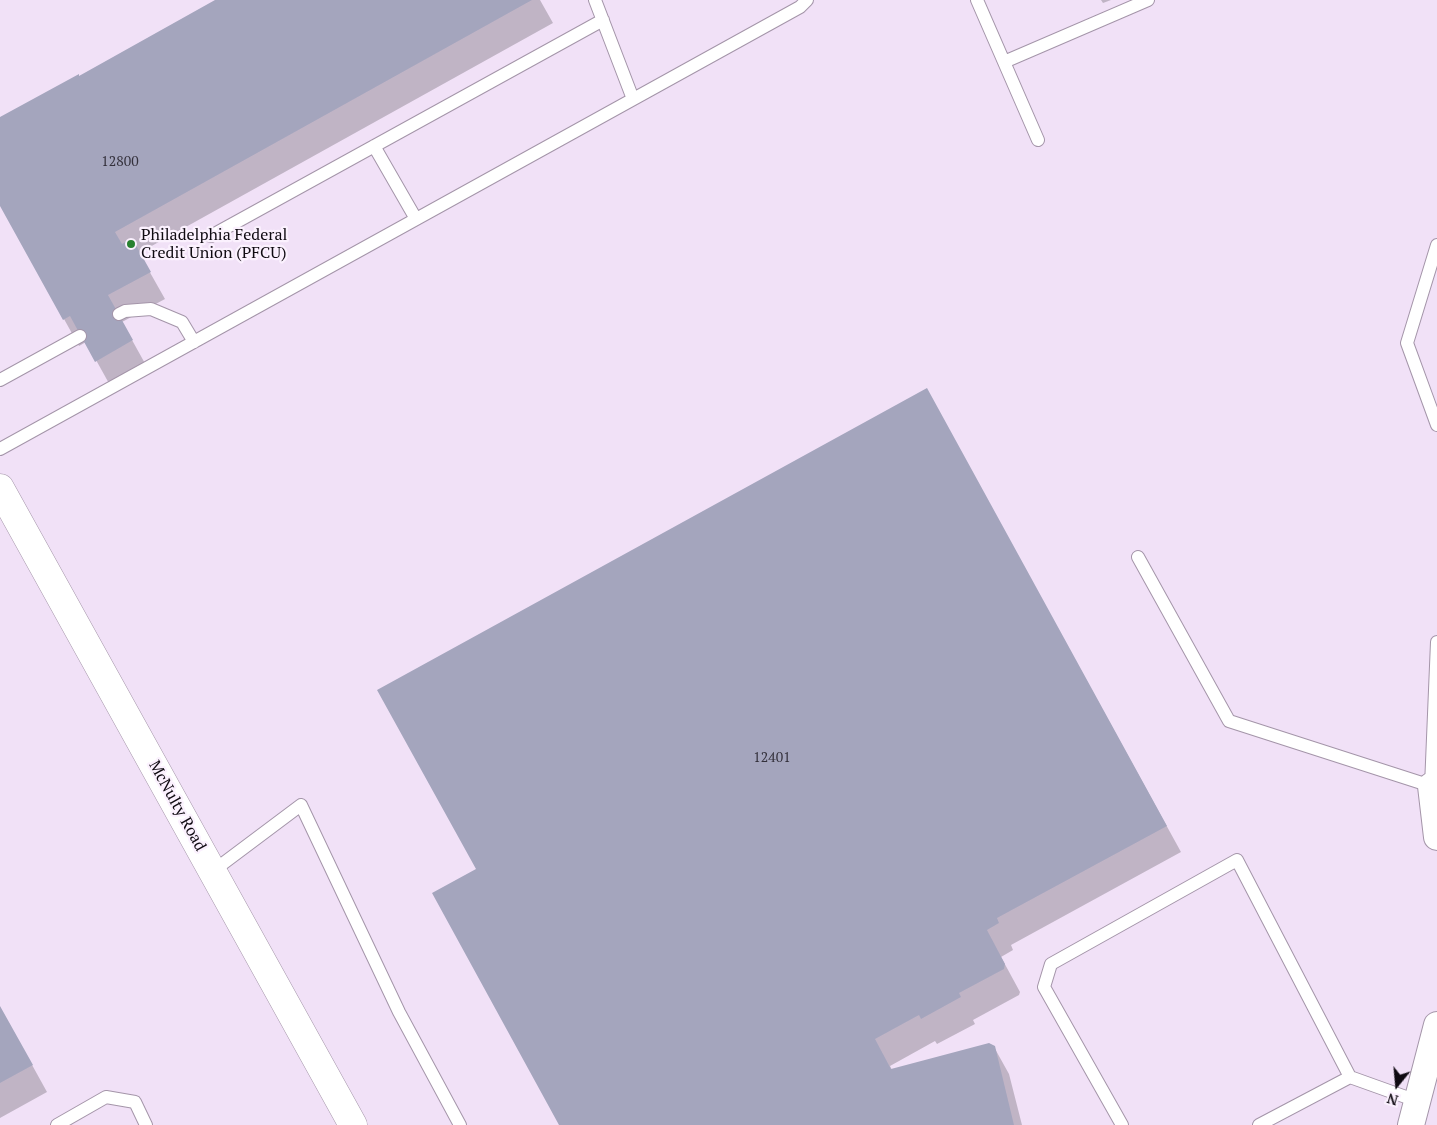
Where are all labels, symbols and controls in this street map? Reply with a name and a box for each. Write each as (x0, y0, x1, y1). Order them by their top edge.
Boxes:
house number: 12800 (101, 154, 139, 170)
place label: Philadelphia Federal Credit Union (PFCU) (141, 225, 287, 263)
marker: Philadelphia Federal Credit Union (PFCU) (125, 238, 137, 250)
house number: 12401 (753, 750, 791, 766)
street label: McNulty Road (144, 757, 210, 855)
north arrow (1372, 1060, 1422, 1110)
text: N (1385, 1089, 1400, 1110)

